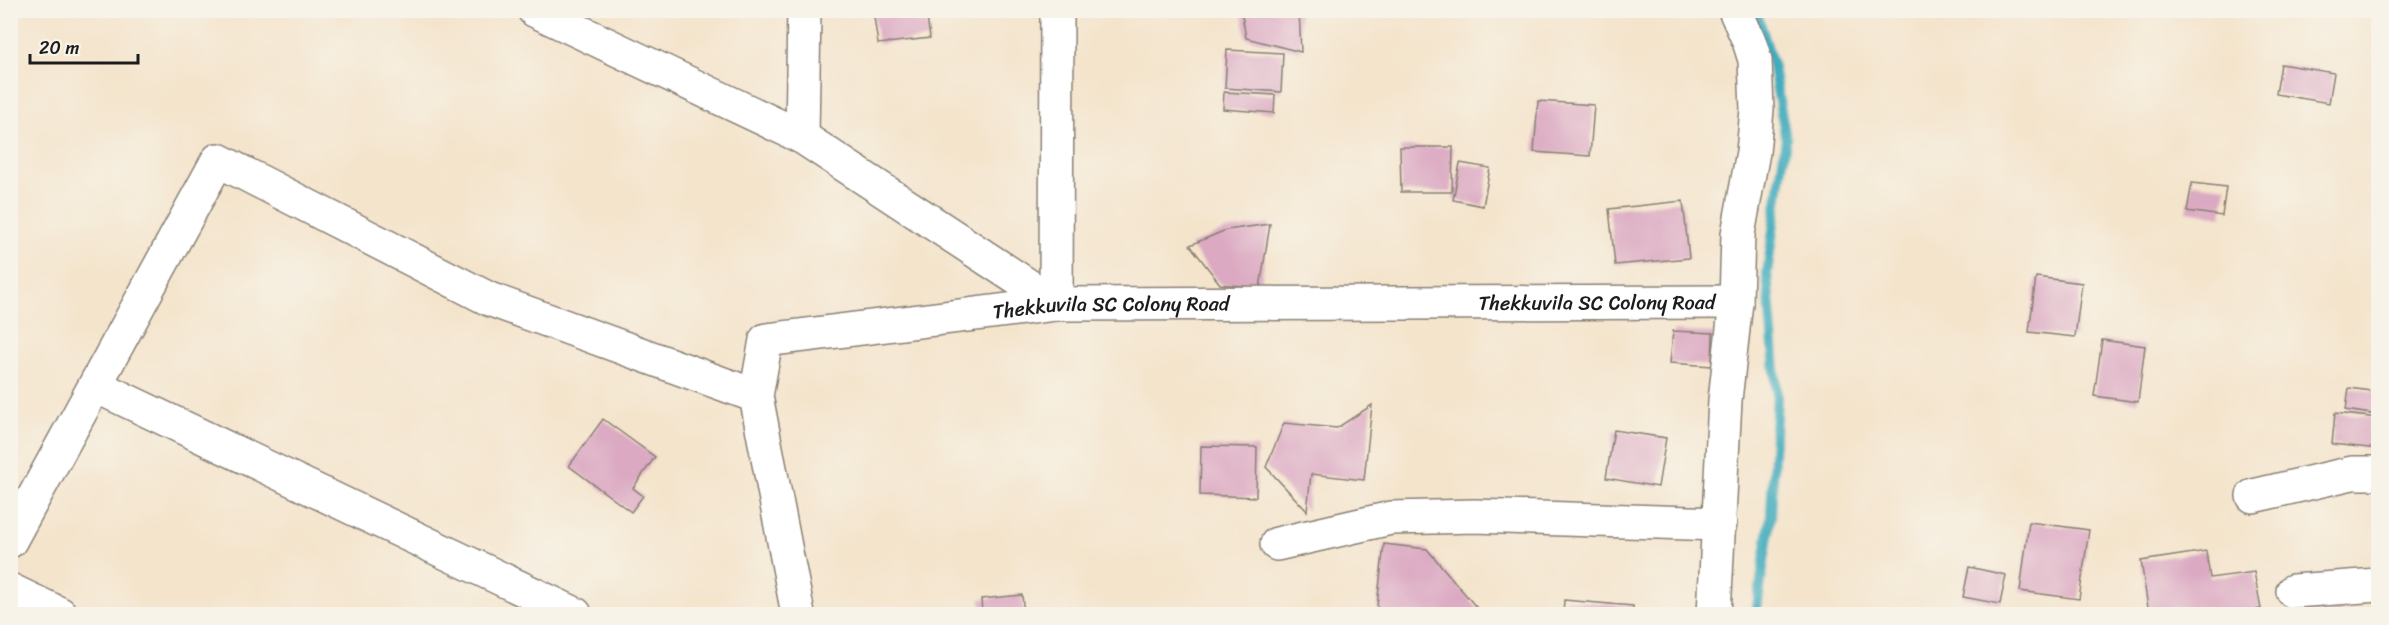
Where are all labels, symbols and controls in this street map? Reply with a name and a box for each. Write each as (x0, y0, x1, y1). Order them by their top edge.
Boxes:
scale bar (30, 27, 138, 65)
text: 20 m (39, 32, 79, 64)
street label: Thekkuvila SC Colony Road (1478, 285, 1717, 321)
street label: Thekkuvila SC Colony Road (991, 286, 1231, 330)

